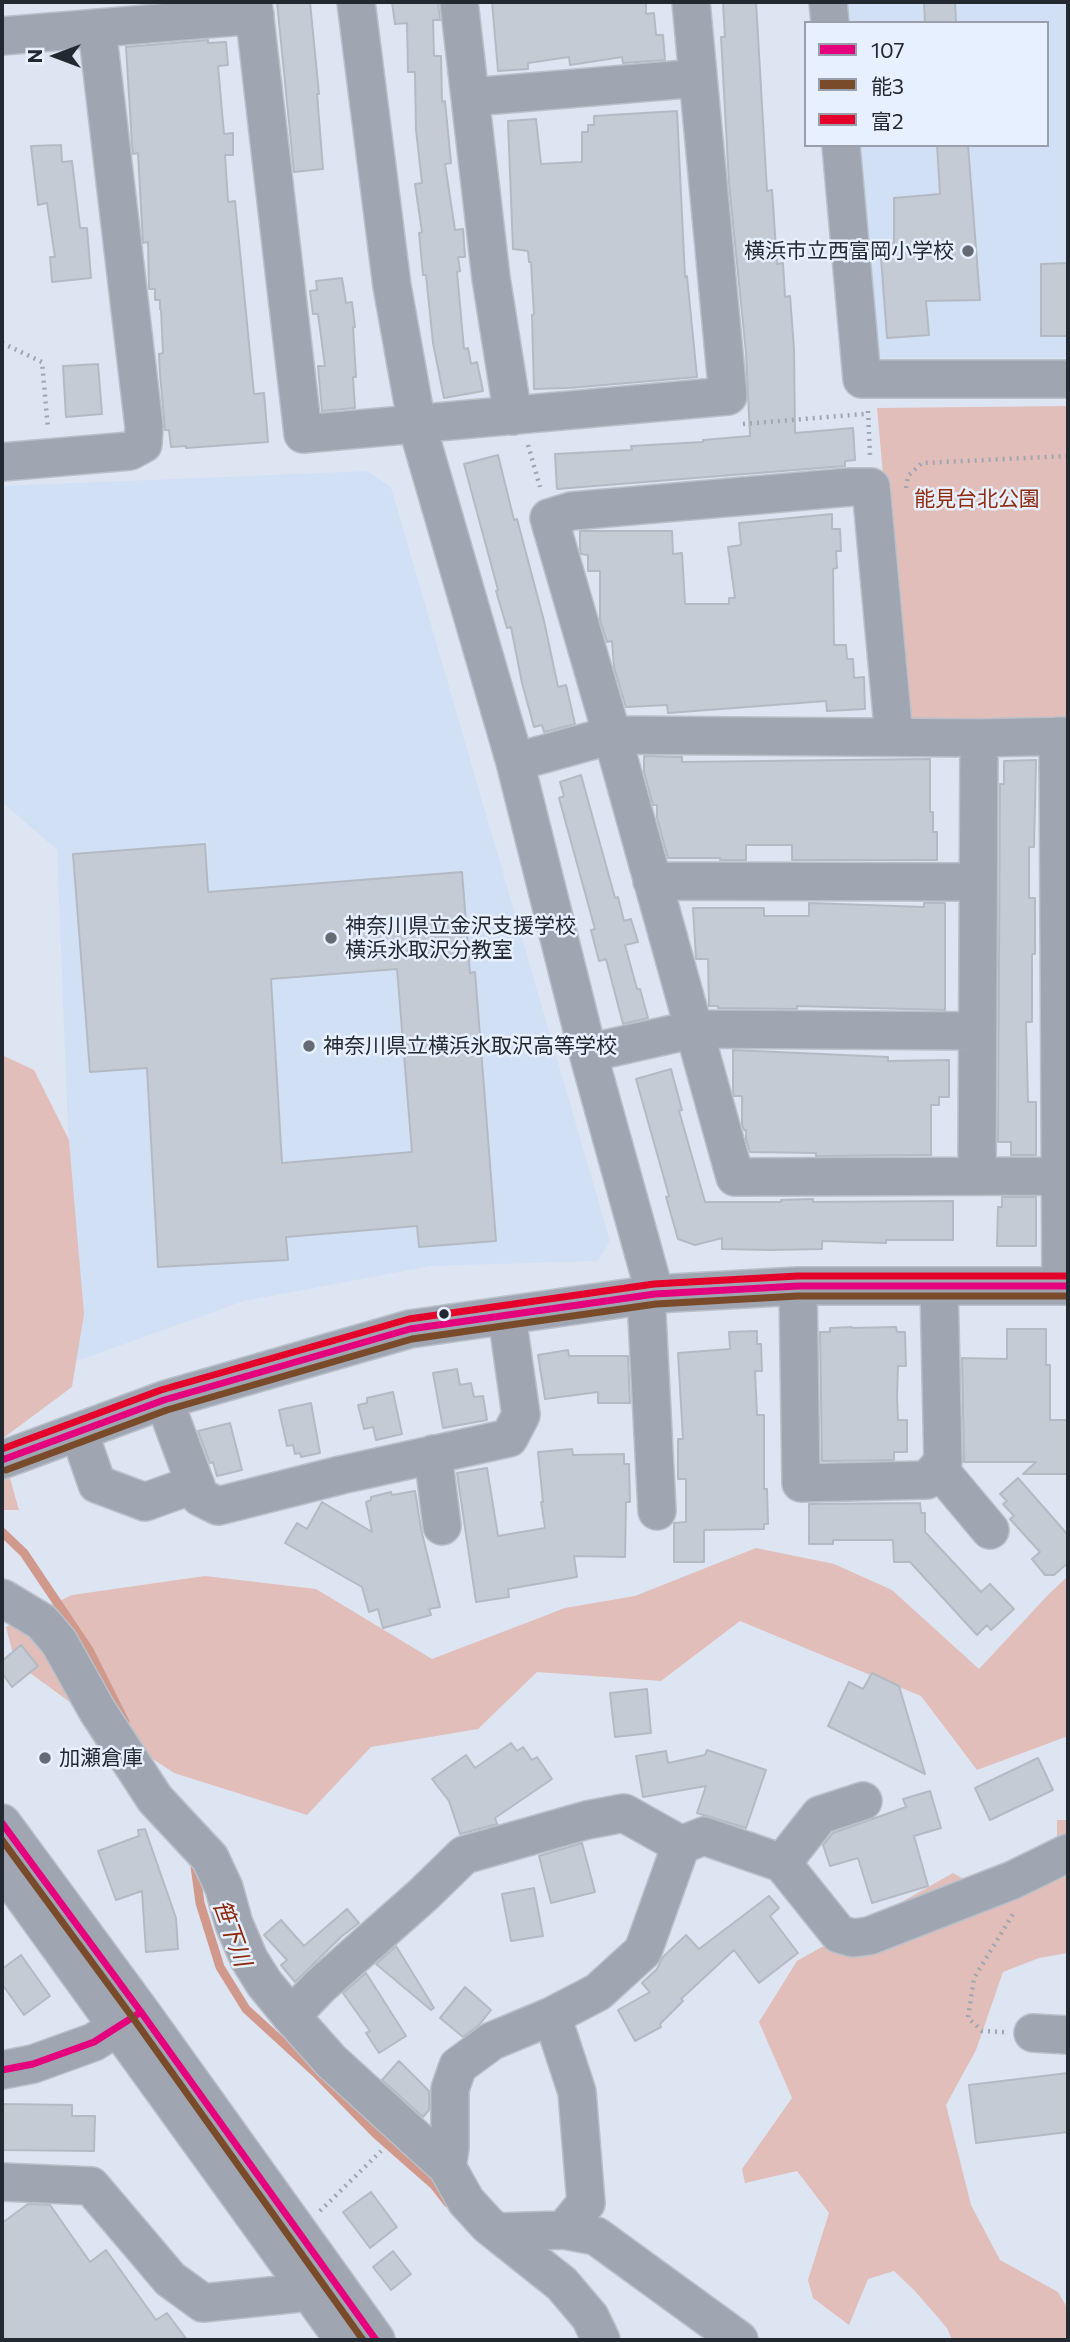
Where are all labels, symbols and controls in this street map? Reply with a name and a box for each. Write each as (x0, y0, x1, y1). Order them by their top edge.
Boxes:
north arrow (21, 21, 91, 91)
legend (804, 21, 1049, 147)
text: 107 (871, 37, 905, 62)
text: N (23, 49, 46, 63)
text: 能3 (871, 73, 904, 98)
text: 富2 (871, 108, 904, 133)
place label: 横浜市立西富岡小学校 (744, 238, 954, 264)
marker: 横浜市立西富岡小学校 (960, 243, 976, 259)
park label: 能見台北公園 (914, 486, 1040, 512)
place label: 神奈川県立金沢支援学校 横浜氷取沢分教室 (345, 913, 576, 963)
marker: 神奈川県立金沢支援学校 横浜氷取沢分教室 (323, 930, 339, 946)
place label: 神奈川県立横浜氷取沢高等学校 (323, 1033, 617, 1059)
marker: 神奈川県立横浜氷取沢高等学校 (301, 1038, 317, 1054)
unlabelled marker (437, 1307, 451, 1321)
place label: 加瀬倉庫 (59, 1745, 143, 1771)
marker: 加瀬倉庫 (37, 1750, 53, 1766)
water label: 笹下川 (207, 1896, 257, 1970)

